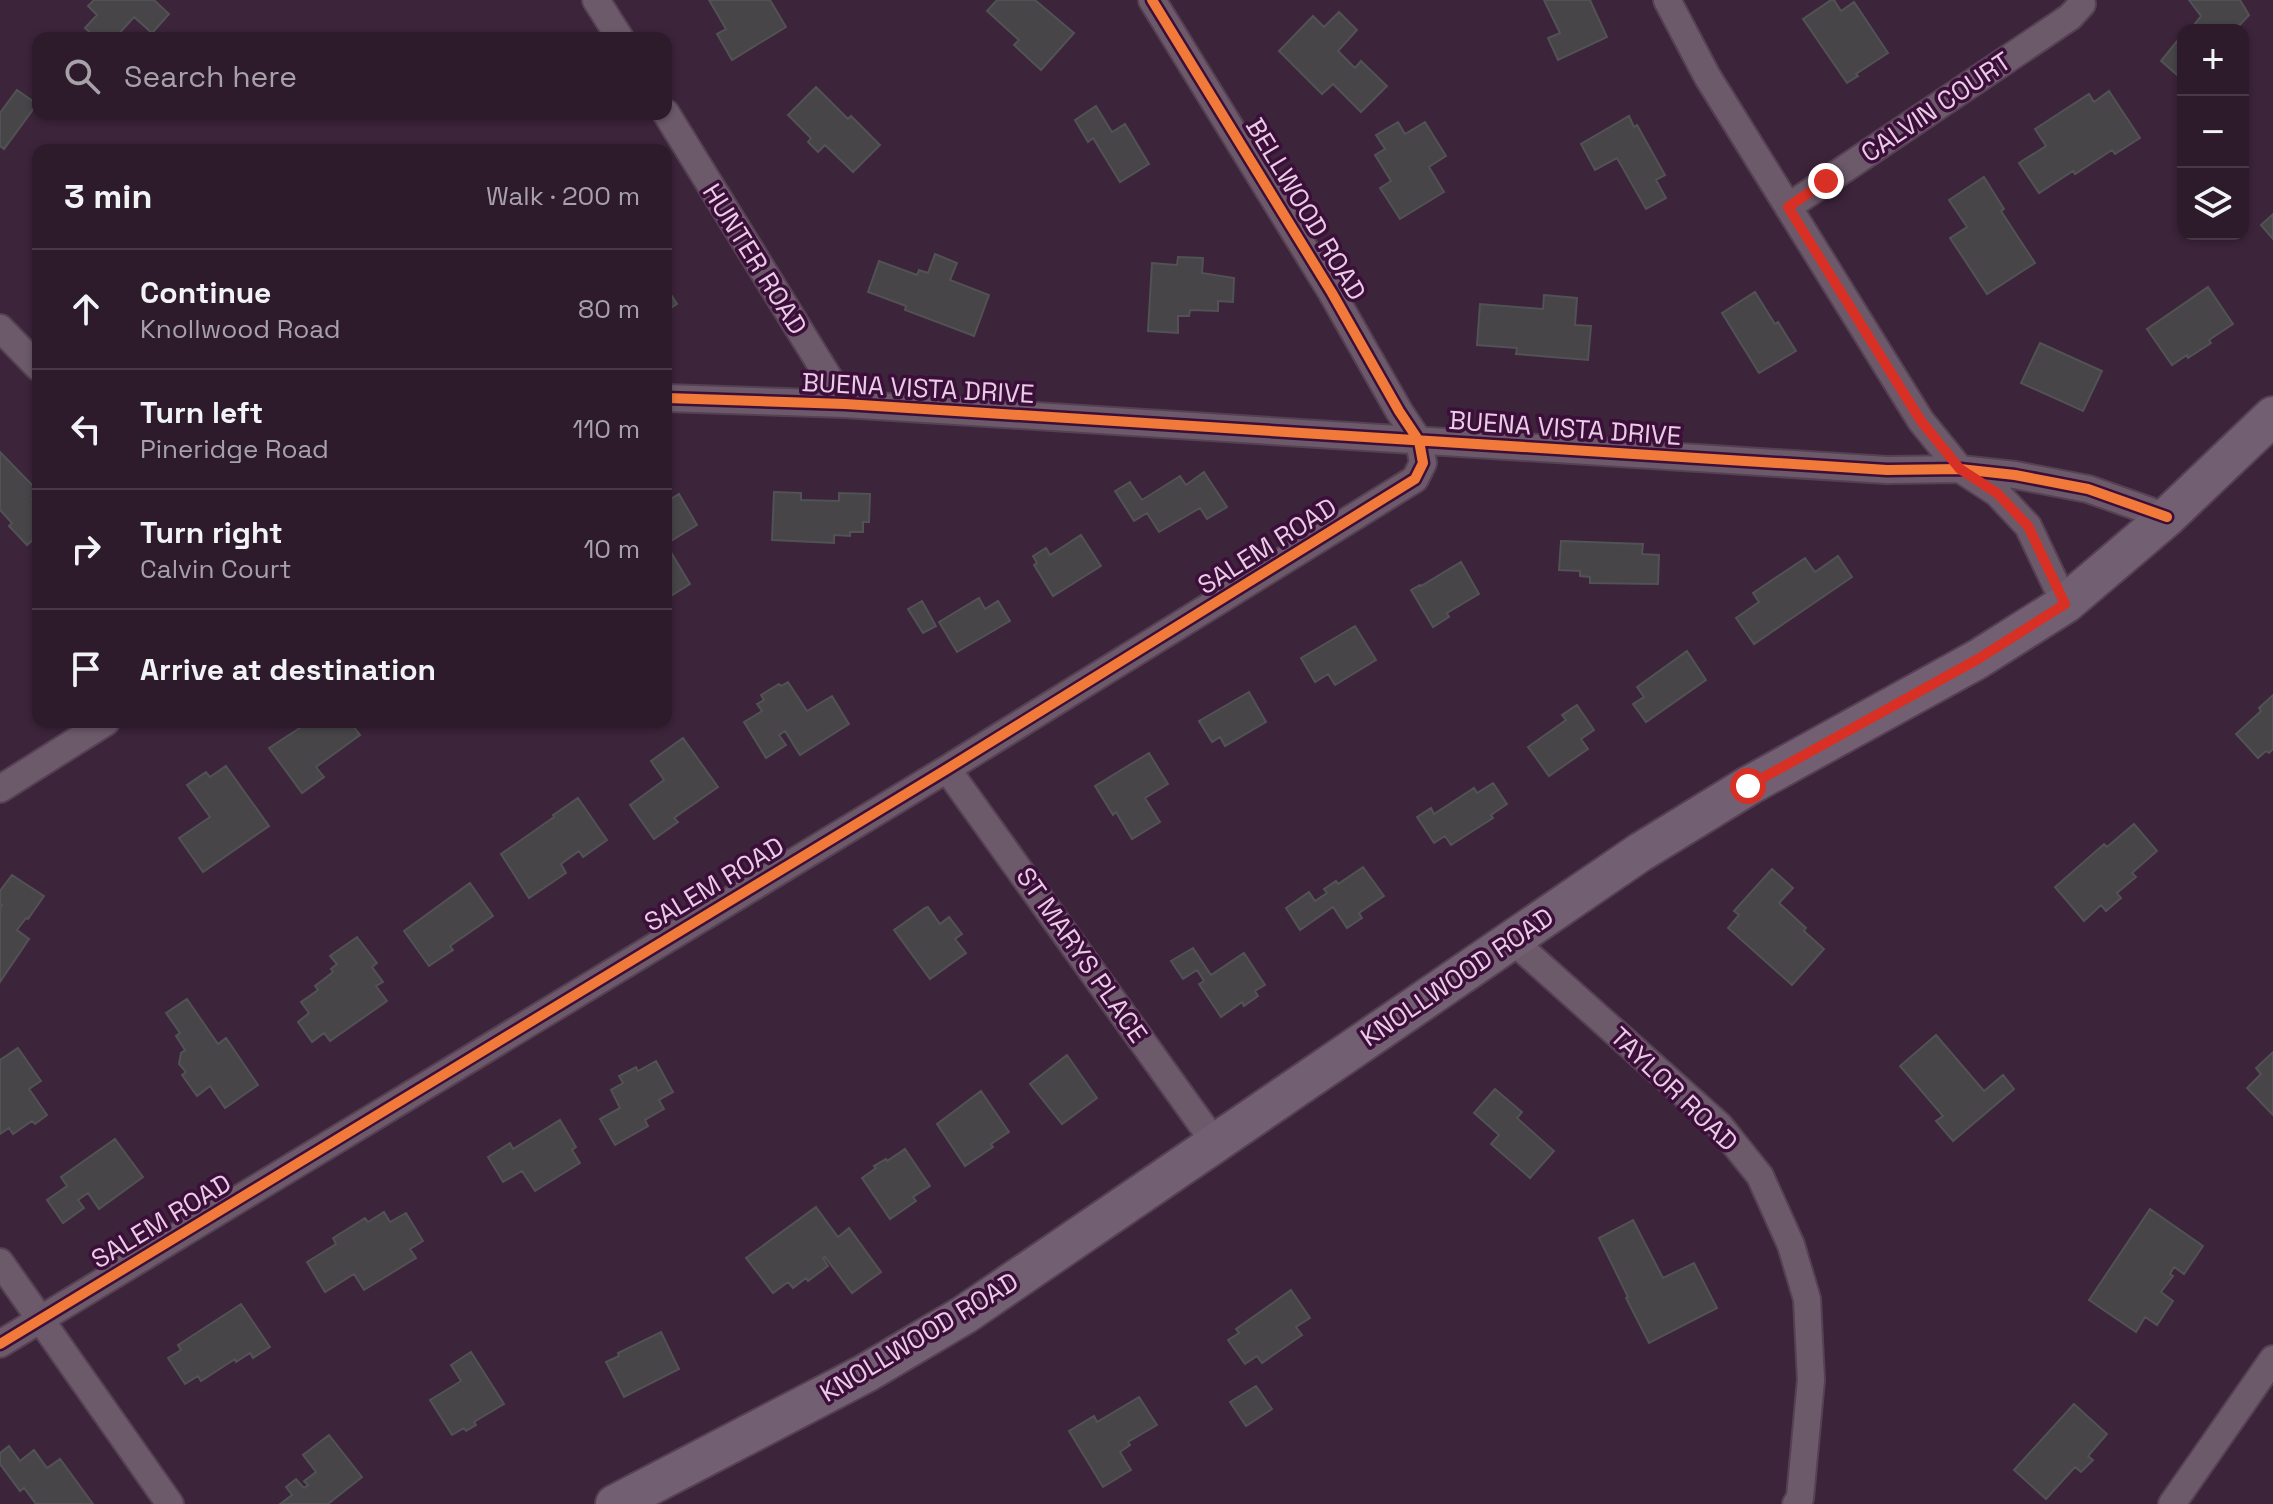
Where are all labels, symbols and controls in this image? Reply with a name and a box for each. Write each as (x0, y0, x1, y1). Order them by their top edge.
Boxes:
map controls (2177, 24, 2249, 240)
button: + (2177, 24, 2249, 96)
search box (32, 32, 672, 120)
street label: CALVIN COURT (1854, 44, 2018, 170)
icon: search (60, 54, 104, 98)
text: Search here (124, 57, 297, 96)
button: − (2177, 96, 2249, 168)
street label: BELLWOOD ROAD (1238, 112, 1374, 306)
route end (1808, 163, 1844, 199)
button: layers (2177, 168, 2249, 240)
text: 3 min (64, 175, 152, 218)
street label: HUNTER ROAD (695, 177, 815, 341)
text: Walk · 200 m (486, 179, 640, 213)
text: Continue (140, 273, 271, 312)
icon: ahead (64, 287, 108, 331)
text: 80 m (578, 292, 640, 326)
text: Knollwood Road (140, 312, 341, 346)
street label: BUENA VISTA DRIVE (801, 365, 1035, 411)
text: Turn left (140, 393, 263, 432)
street label: BUENA VISTA DRIVE (1448, 403, 1682, 453)
icon: left (64, 407, 108, 451)
text: 110 m (573, 412, 640, 446)
text: Pineridge Road (140, 432, 329, 466)
street label: SALEM ROAD (1191, 490, 1343, 602)
text: Turn right (140, 513, 283, 552)
icon: right (64, 527, 108, 571)
text: 10 m (583, 532, 640, 566)
text: Calvin Court (140, 552, 291, 586)
icon: arrive (64, 647, 108, 691)
text: Arrive at destination (140, 650, 436, 689)
route start (1730, 768, 1766, 804)
street label: SALEM ROAD (638, 829, 790, 939)
street label: ST MARYS PLACE (1009, 861, 1155, 1049)
street label: KNOLLWOOD ROAD (1354, 900, 1560, 1054)
street label: TAYLOR ROAD (1603, 1019, 1745, 1159)
street label: SALEM ROAD (85, 1166, 237, 1276)
street label: KNOLLWOOD ROAD (814, 1264, 1024, 1410)

